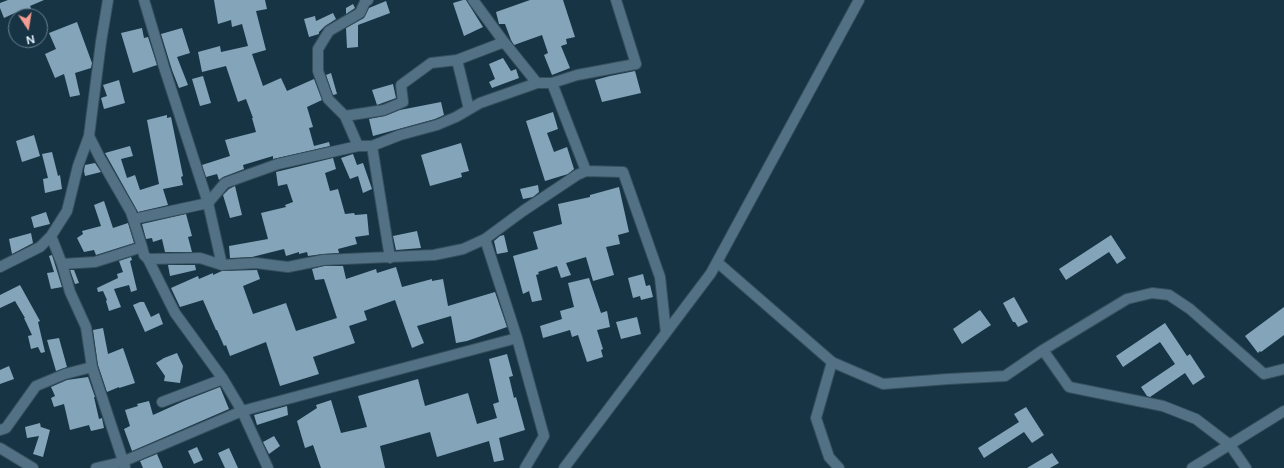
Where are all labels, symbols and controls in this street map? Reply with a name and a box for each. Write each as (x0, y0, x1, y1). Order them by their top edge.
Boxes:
north arrow (8, 8, 48, 48)
text: N (25, 32, 36, 46)

